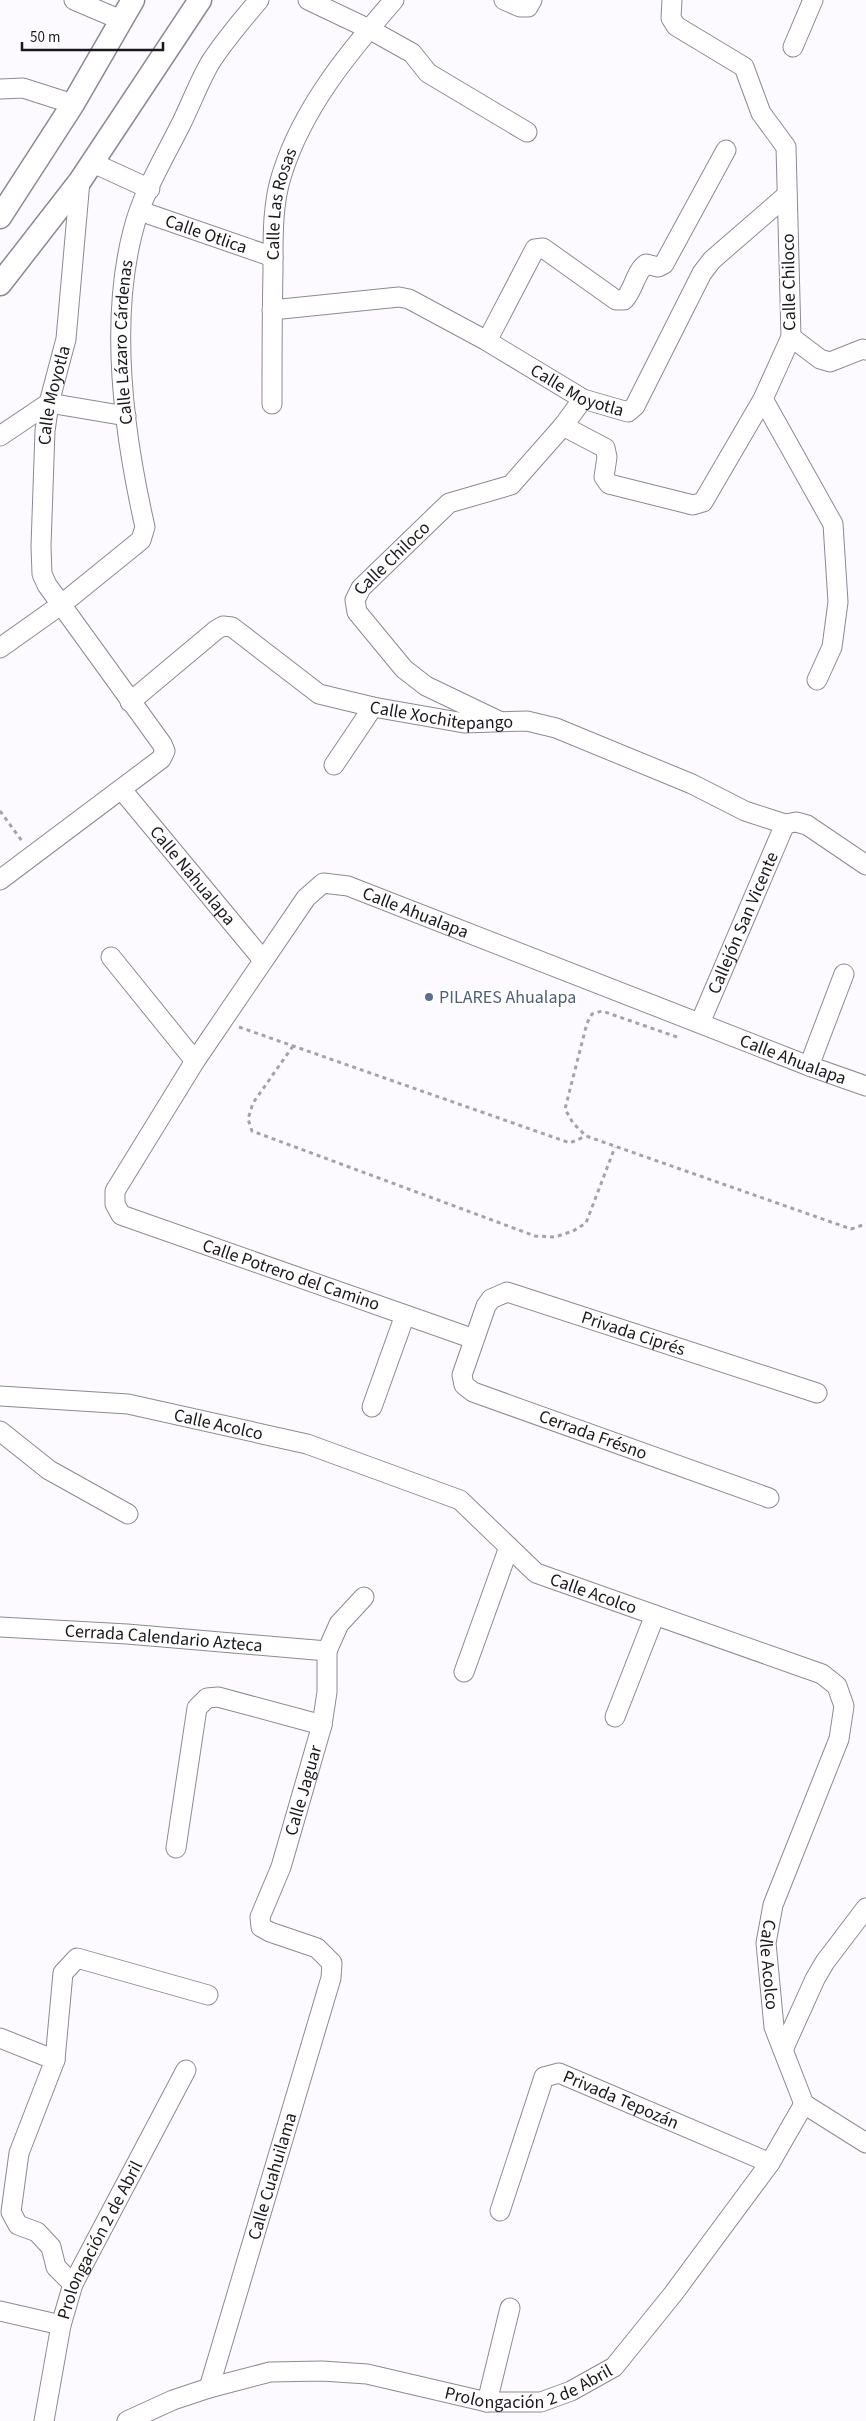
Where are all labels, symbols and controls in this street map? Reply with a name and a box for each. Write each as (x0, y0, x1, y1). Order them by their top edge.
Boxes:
scale bar (22, 20, 164, 52)
text: 50 m (30, 27, 60, 48)
street label: Calle Las Rosas (260, 144, 303, 260)
street label: Calle Otlica (162, 208, 251, 260)
street label: Calle Chiloco (776, 233, 802, 331)
street label: Calle Lázaro Cárdenas (108, 258, 139, 426)
street label: Calle Moyotla (32, 343, 76, 446)
street label: Calle Moyotla (526, 358, 627, 423)
street label: Calle Chiloco (347, 515, 436, 599)
street label: Calle Xochitepango (368, 694, 514, 736)
street label: Calle Nahualapa (144, 820, 242, 931)
street label: Callejón San Vicente (701, 848, 784, 998)
street label: Calle Ahualapa (359, 880, 472, 944)
place label: PILARES Ahualapa (439, 985, 576, 1010)
marker: PILARES Ahualapa (423, 991, 435, 1003)
street label: Calle Ahualapa (736, 1028, 850, 1091)
street label: Calle Potrero del Camino (199, 1233, 383, 1317)
street label: Privada Ciprés (578, 1305, 689, 1362)
street label: Calle Acolco (172, 1402, 265, 1446)
street label: Cerrada Frésno (535, 1404, 651, 1466)
street label: Calle Acolco (547, 1566, 640, 1620)
street label: Cerrada Calendario Azteca (64, 1618, 264, 1658)
street label: Calle Jaguar (278, 1742, 328, 1839)
street label: Calle Acolco (754, 1917, 785, 2011)
street label: Privada Tepozán (559, 2064, 683, 2135)
street label: Calle Cuahuilama (241, 2109, 303, 2243)
street label: Prolongación 2 de Abril (51, 2156, 148, 2322)
street label: Prolongación 2 de Abril (442, 2358, 617, 2415)

